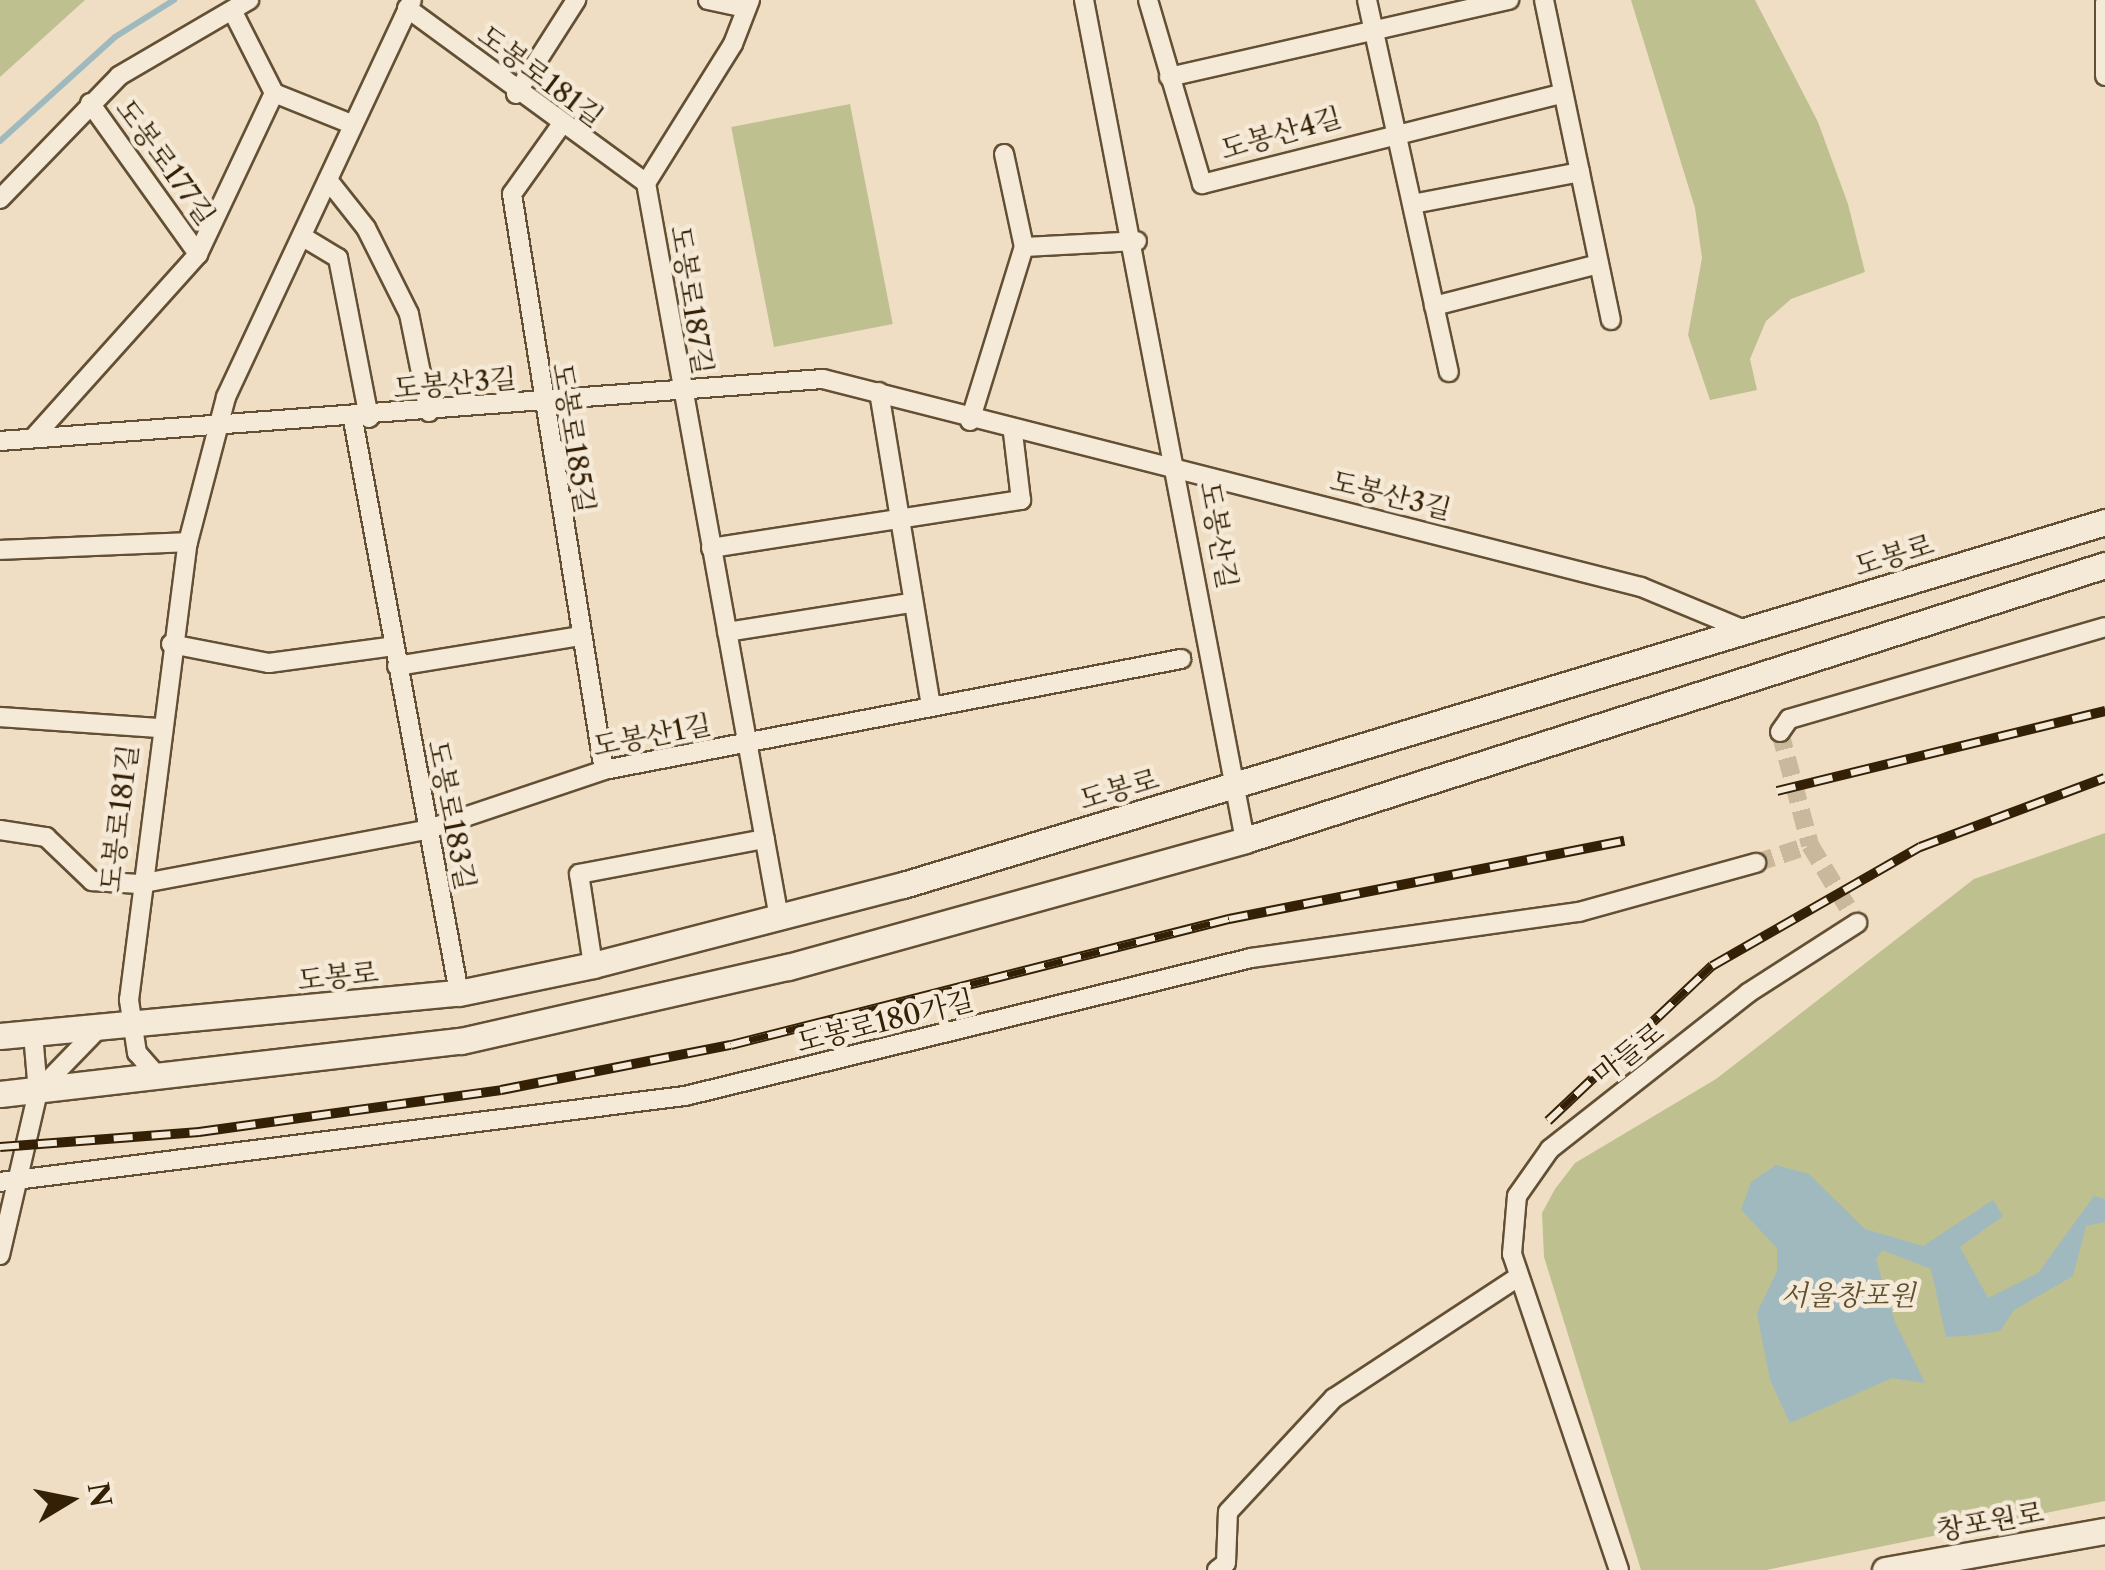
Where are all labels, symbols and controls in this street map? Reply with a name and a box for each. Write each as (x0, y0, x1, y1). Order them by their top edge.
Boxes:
street label: 도봉로181길 (472, 18, 610, 134)
street label: 도봉로177길 (109, 92, 223, 232)
street label: 도봉산4길 (1217, 100, 1345, 166)
street label: 도봉로187길 (664, 223, 720, 377)
street label: 도봉로185길 (546, 360, 602, 516)
street label: 도봉산3길 (392, 361, 518, 405)
street label: 도봉산3길 (1327, 464, 1455, 526)
street label: 도봉산길 (1193, 479, 1245, 591)
street label: 도봉로 (1850, 527, 1938, 583)
street label: 도봉산1길 (590, 707, 714, 763)
street label: 도봉로183길 (421, 737, 483, 893)
street label: 도봉로181길 (93, 742, 145, 894)
street label: 도봉로 (1075, 762, 1163, 816)
street label: 도봉로 (296, 955, 380, 997)
street label: 도봉로180가길 (793, 983, 977, 1059)
street label: 마들로 (1586, 1015, 1670, 1091)
park label: 서울창포원 (1780, 1278, 1916, 1312)
north arrow (20, 1450, 120, 1550)
text: N (81, 1480, 118, 1510)
street label: 창포원로 (1934, 1495, 2046, 1547)

